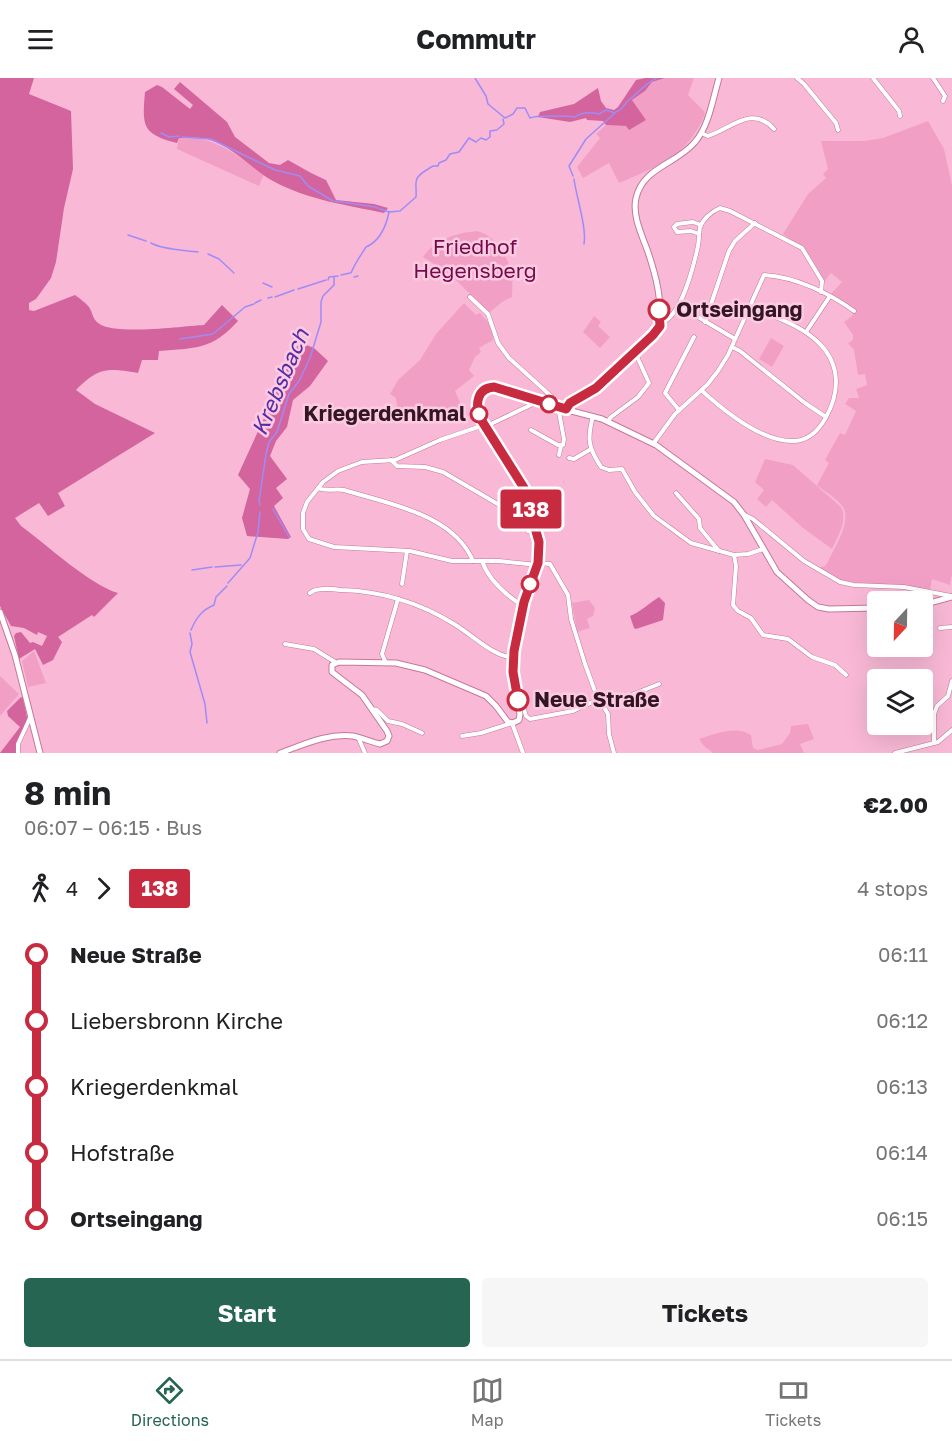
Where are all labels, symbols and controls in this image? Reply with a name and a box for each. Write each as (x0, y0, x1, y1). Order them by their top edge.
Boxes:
icon: menu (24, 23, 57, 56)
text: Commutr (416, 23, 536, 55)
icon: person (895, 23, 928, 56)
park label: Friedhof Hegensberg (413, 233, 537, 283)
place label: Ortseingang (676, 296, 803, 322)
marker: Ortseingang (648, 299, 670, 321)
water label: Krebsbach (245, 323, 315, 439)
unlabelled marker (540, 395, 558, 413)
place label: Kriegerdenkmal (303, 400, 466, 426)
marker: Kriegerdenkmal (470, 405, 488, 423)
line badge: 138 (496, 490, 566, 528)
text: 138 (512, 496, 550, 522)
unlabelled marker (521, 575, 539, 593)
north arrow (867, 591, 933, 657)
map controls (867, 591, 933, 735)
button: layers (867, 669, 933, 735)
place label: Neue Straße (534, 686, 660, 712)
marker: Neue Straße (507, 689, 529, 711)
text: 8 min (24, 773, 111, 812)
text: €2.00 (863, 791, 928, 818)
text: 06:07 – 06:15 · Bus (24, 815, 202, 839)
icon: walk (24, 872, 57, 905)
icon: forward (87, 872, 120, 905)
text: 138 (141, 875, 178, 901)
text: 4 (66, 876, 78, 900)
text: 4 stops (857, 876, 928, 900)
text: Neue Straße (70, 941, 202, 968)
text: 06:11 (878, 942, 928, 966)
text: Liebersbronn Kirche (70, 1007, 283, 1034)
text: 06:12 (876, 1008, 928, 1032)
text: Kriegerdenkmal (70, 1073, 238, 1100)
text: 06:13 (876, 1074, 928, 1098)
text: Hofstraße (70, 1139, 175, 1166)
text: 06:14 (876, 1140, 928, 1164)
text: Ortseingang (70, 1205, 203, 1232)
text: 06:15 (876, 1206, 928, 1230)
button: Start (24, 1278, 470, 1347)
button: Tickets (482, 1278, 928, 1347)
tab: Directions (131, 1374, 209, 1430)
tab: Map (471, 1374, 504, 1430)
tab: Tickets (765, 1374, 821, 1430)

